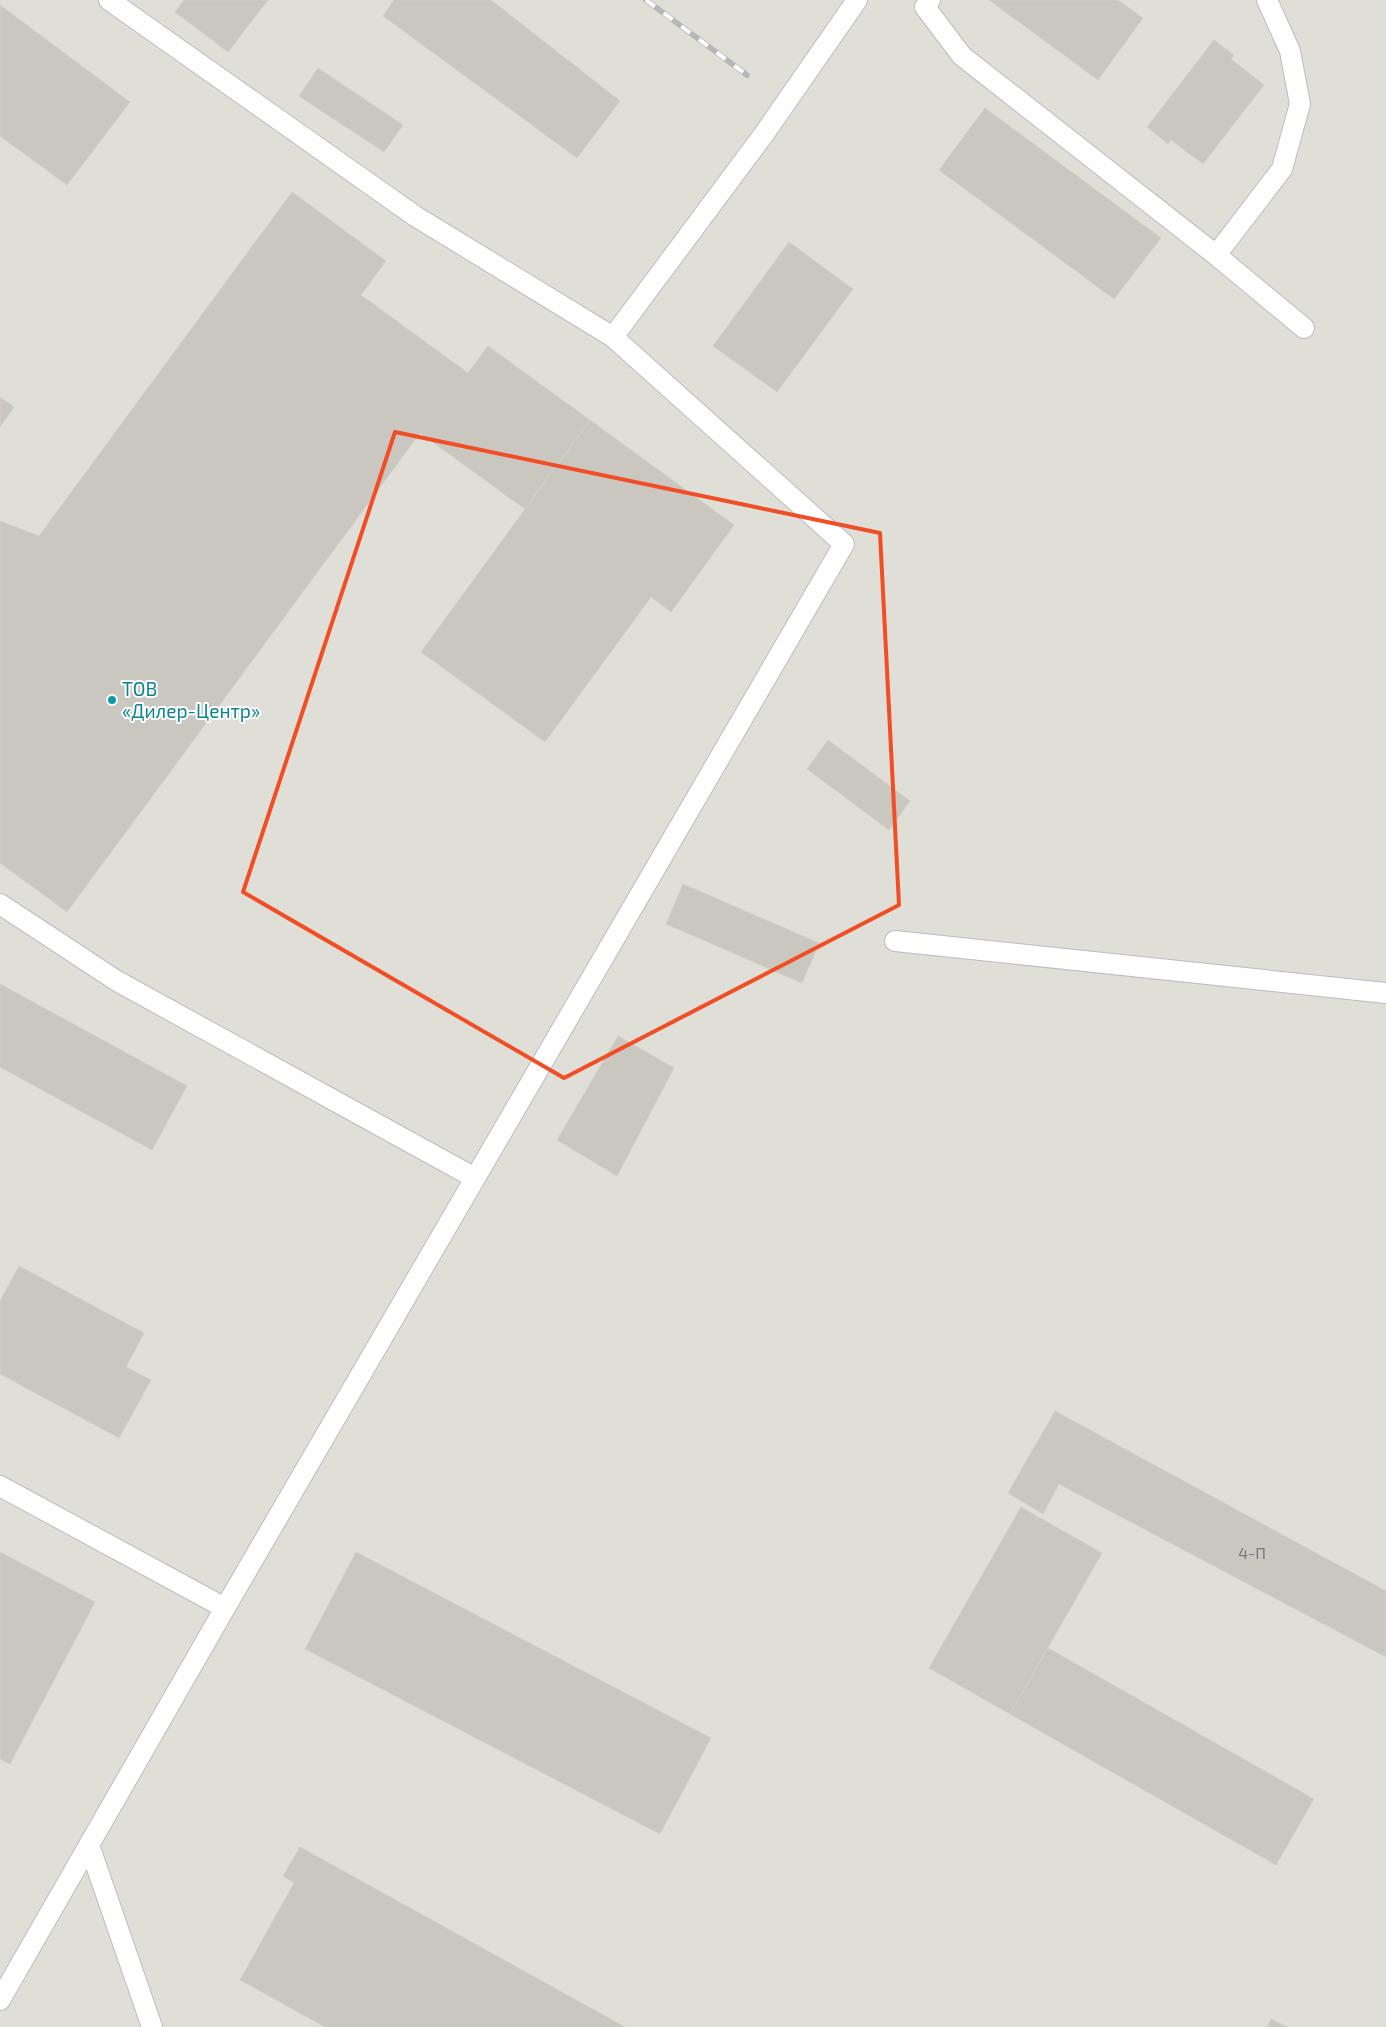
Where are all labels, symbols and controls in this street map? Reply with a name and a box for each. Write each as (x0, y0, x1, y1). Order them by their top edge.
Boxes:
place label: ТОВ «Дилер-Центр» (122, 677, 260, 722)
marker: ТОВ «Дилер-Центр» (106, 694, 118, 706)
house number: 4-П (1238, 1543, 1266, 1562)

